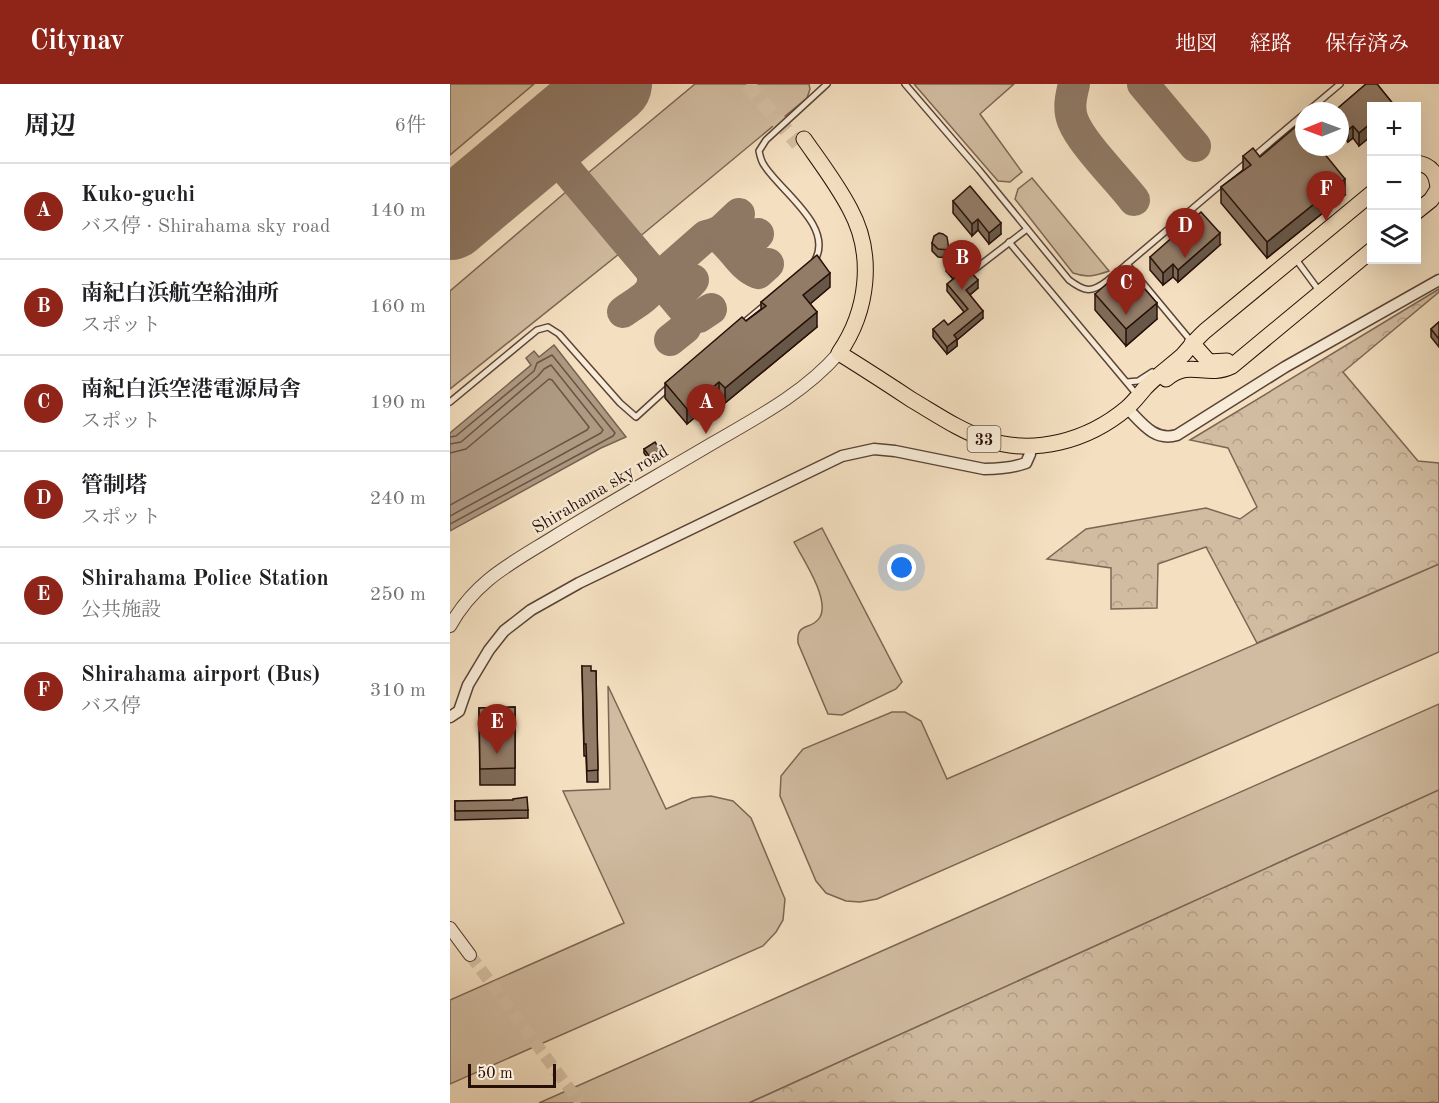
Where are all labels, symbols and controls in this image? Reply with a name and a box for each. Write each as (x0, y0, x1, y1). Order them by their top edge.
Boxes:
text: Citynav (30, 28, 125, 56)
text: 地図 (1175, 34, 1217, 55)
text: 経路 (1250, 34, 1292, 55)
text: 保存済み (1325, 34, 1409, 55)
north arrow (1295, 102, 1349, 156)
map controls (1367, 102, 1421, 264)
button: + (1367, 102, 1421, 156)
text: 周辺 (24, 114, 76, 140)
text: 6件 (394, 116, 426, 136)
button: − (1367, 156, 1421, 210)
pin: F (1306, 172, 1346, 221)
text: Kuko-guchi (81, 184, 195, 206)
text: A (36, 201, 51, 221)
text: 140 m (370, 201, 426, 221)
pin: D (1166, 208, 1204, 258)
button: layers (1367, 210, 1421, 264)
text: バス停 · Shirahama sky road (81, 217, 330, 237)
pin: B (942, 240, 982, 290)
pin: C (1106, 266, 1146, 315)
text: 南紀白浜航空給油所 (81, 283, 279, 305)
text: B (36, 297, 51, 317)
text: 160 m (370, 297, 426, 317)
text: スポット (81, 316, 161, 336)
text: 南紀白浜空港電源局舎 (81, 379, 301, 401)
pin: A (686, 384, 726, 434)
text: C (37, 393, 50, 413)
text: 190 m (370, 393, 426, 413)
text: スポット (81, 412, 161, 432)
road number: 33 (968, 426, 1000, 452)
street label: Shirahama sky road (529, 442, 672, 538)
text: 管制塔 (81, 475, 147, 497)
text: D (36, 489, 51, 509)
text: 240 m (370, 489, 426, 509)
text: スポット (81, 508, 161, 528)
your location (887, 553, 916, 582)
text: Shirahama Police Station (81, 568, 329, 590)
text: E (37, 585, 50, 605)
text: 250 m (370, 585, 426, 605)
text: 公共施設 (81, 601, 161, 621)
text: Shirahama airport (Bus) (81, 664, 320, 686)
text: F (37, 681, 50, 701)
text: 310 m (370, 681, 426, 701)
text: バス停 (81, 697, 141, 717)
pin: E (478, 704, 516, 754)
scale bar (468, 1061, 556, 1088)
text: 50 m (477, 1066, 513, 1082)

